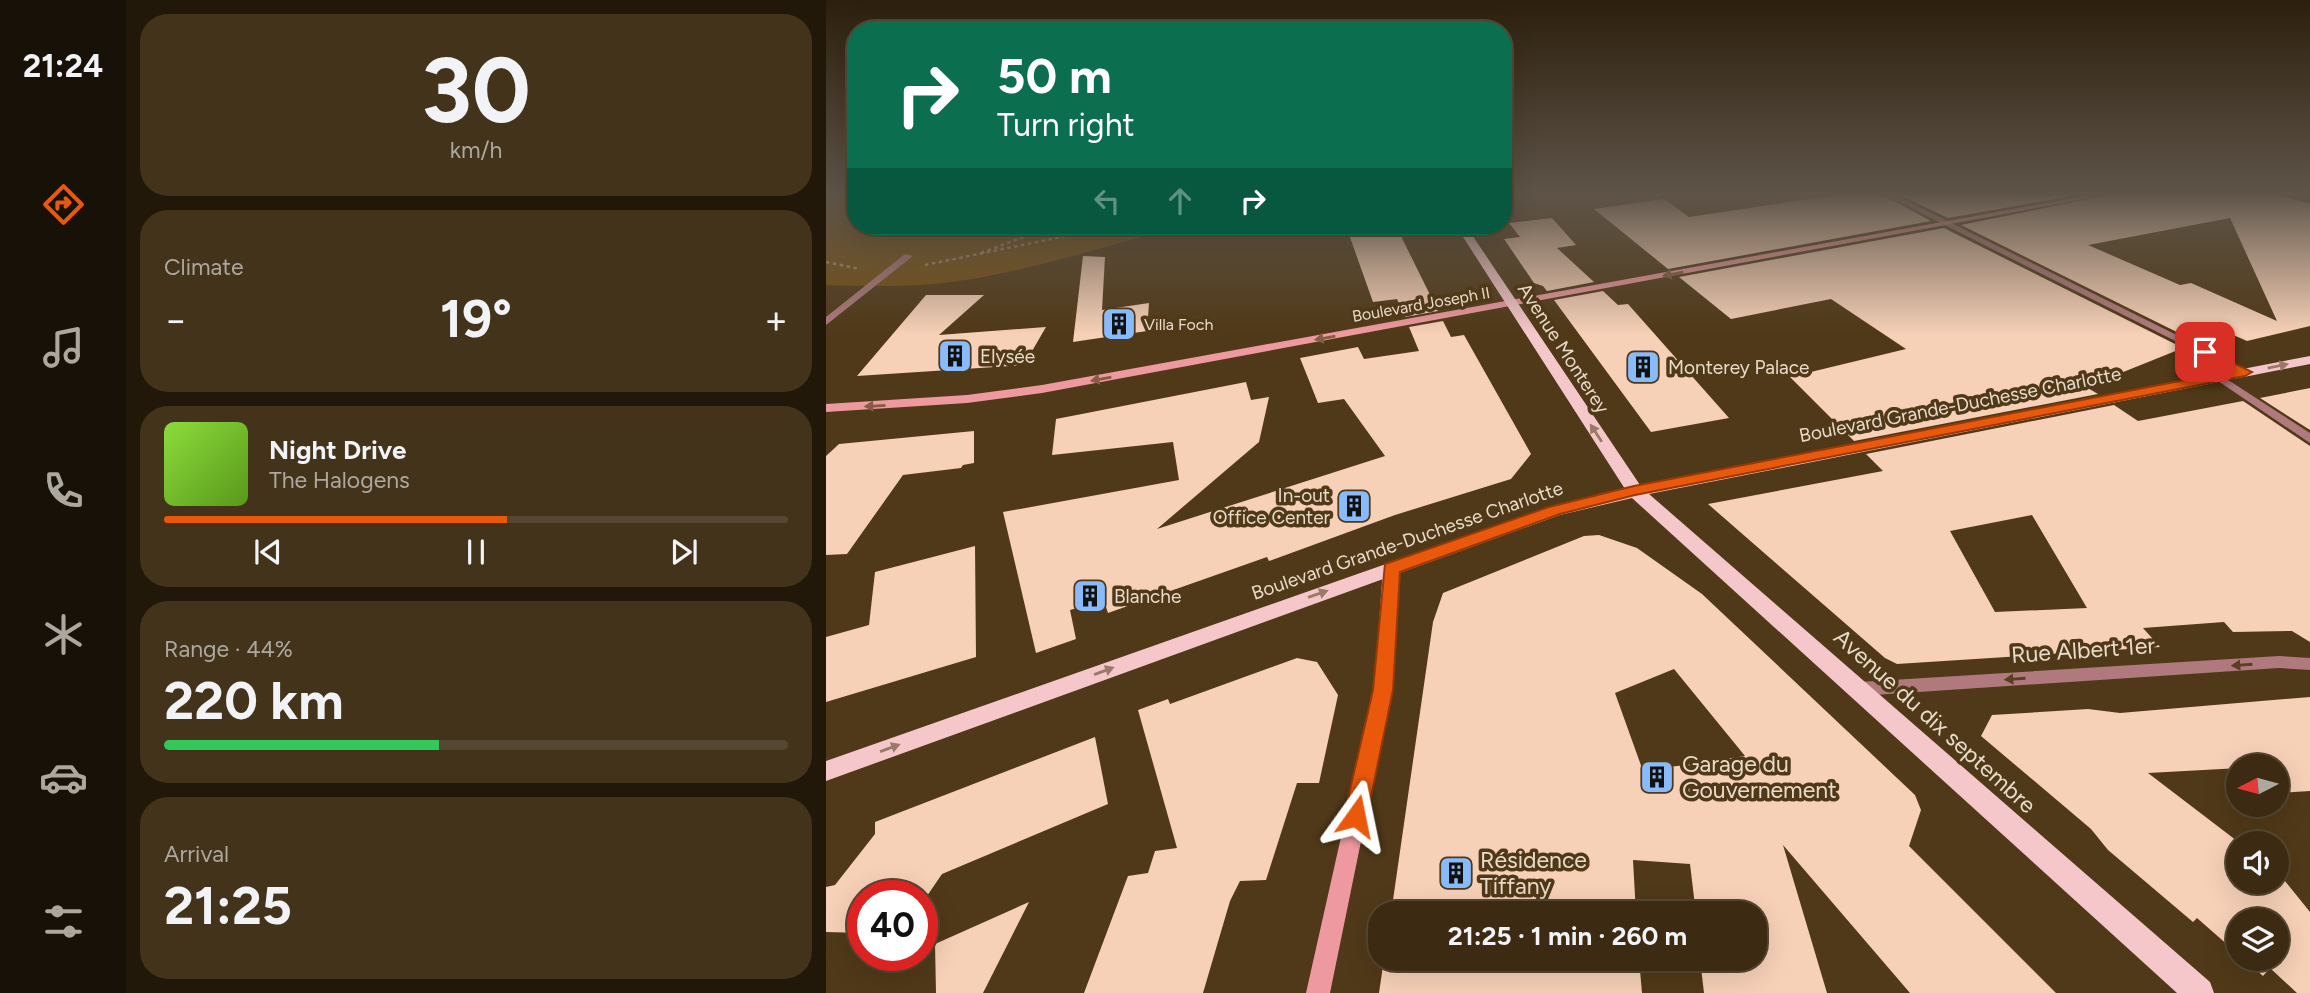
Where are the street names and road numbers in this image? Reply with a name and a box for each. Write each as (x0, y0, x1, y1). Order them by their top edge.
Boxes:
street label: Avenue Monterey (1513, 279, 1614, 418)
street label: Boulevard Joseph II (1351, 283, 1492, 326)
street label: Boulevard Grande-Duchesse Charlotte (1797, 362, 2123, 447)
street label: Boulevard Grande-Duchesse Charlotte (1248, 476, 1566, 605)
street label: Avenue du dix septembre (1828, 623, 2042, 819)
street label: Rue Albert 1er (2010, 631, 2156, 669)

